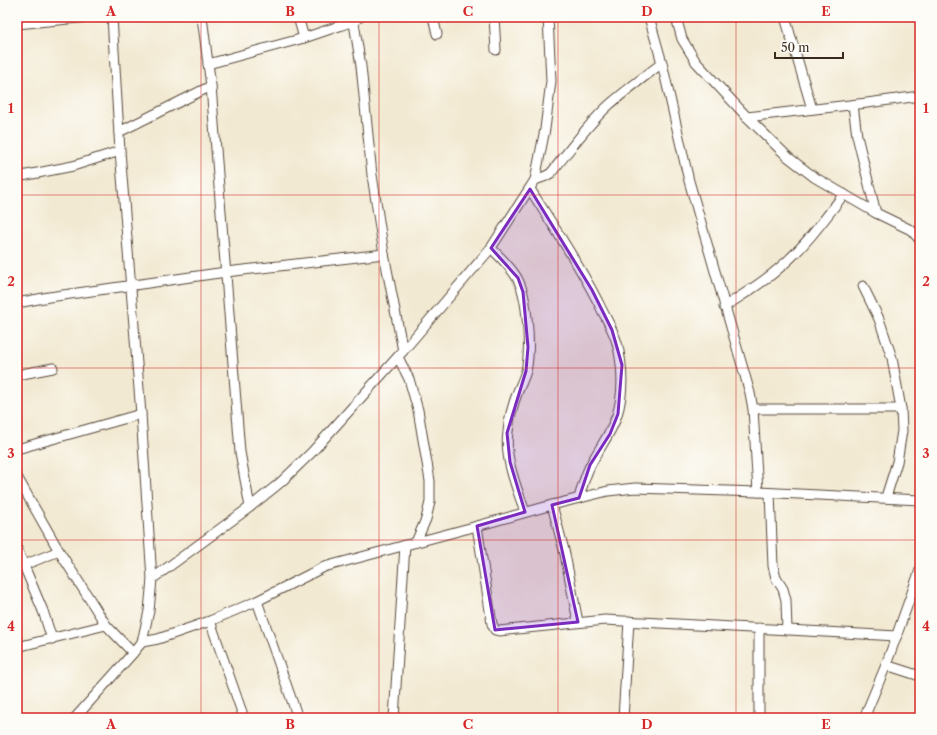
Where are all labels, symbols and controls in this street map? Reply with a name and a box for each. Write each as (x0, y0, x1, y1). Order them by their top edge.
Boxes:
text: A (105, 3, 117, 19)
text: B (285, 3, 295, 19)
text: C (463, 3, 473, 19)
text: D (641, 3, 653, 19)
text: E (821, 3, 831, 19)
scale bar (775, 34, 843, 60)
text: 50 m (781, 40, 810, 55)
text: 1 (8, 100, 14, 116)
text: 1 (923, 100, 929, 116)
text: 2 (7, 273, 15, 289)
text: 2 (922, 273, 930, 289)
text: 3 (7, 445, 15, 461)
text: 3 (922, 445, 930, 461)
text: 4 (7, 618, 15, 634)
text: 4 (922, 618, 930, 634)
text: A (105, 716, 117, 732)
text: B (285, 716, 295, 732)
text: C (463, 716, 473, 732)
text: D (641, 716, 653, 732)
text: E (821, 716, 831, 732)

